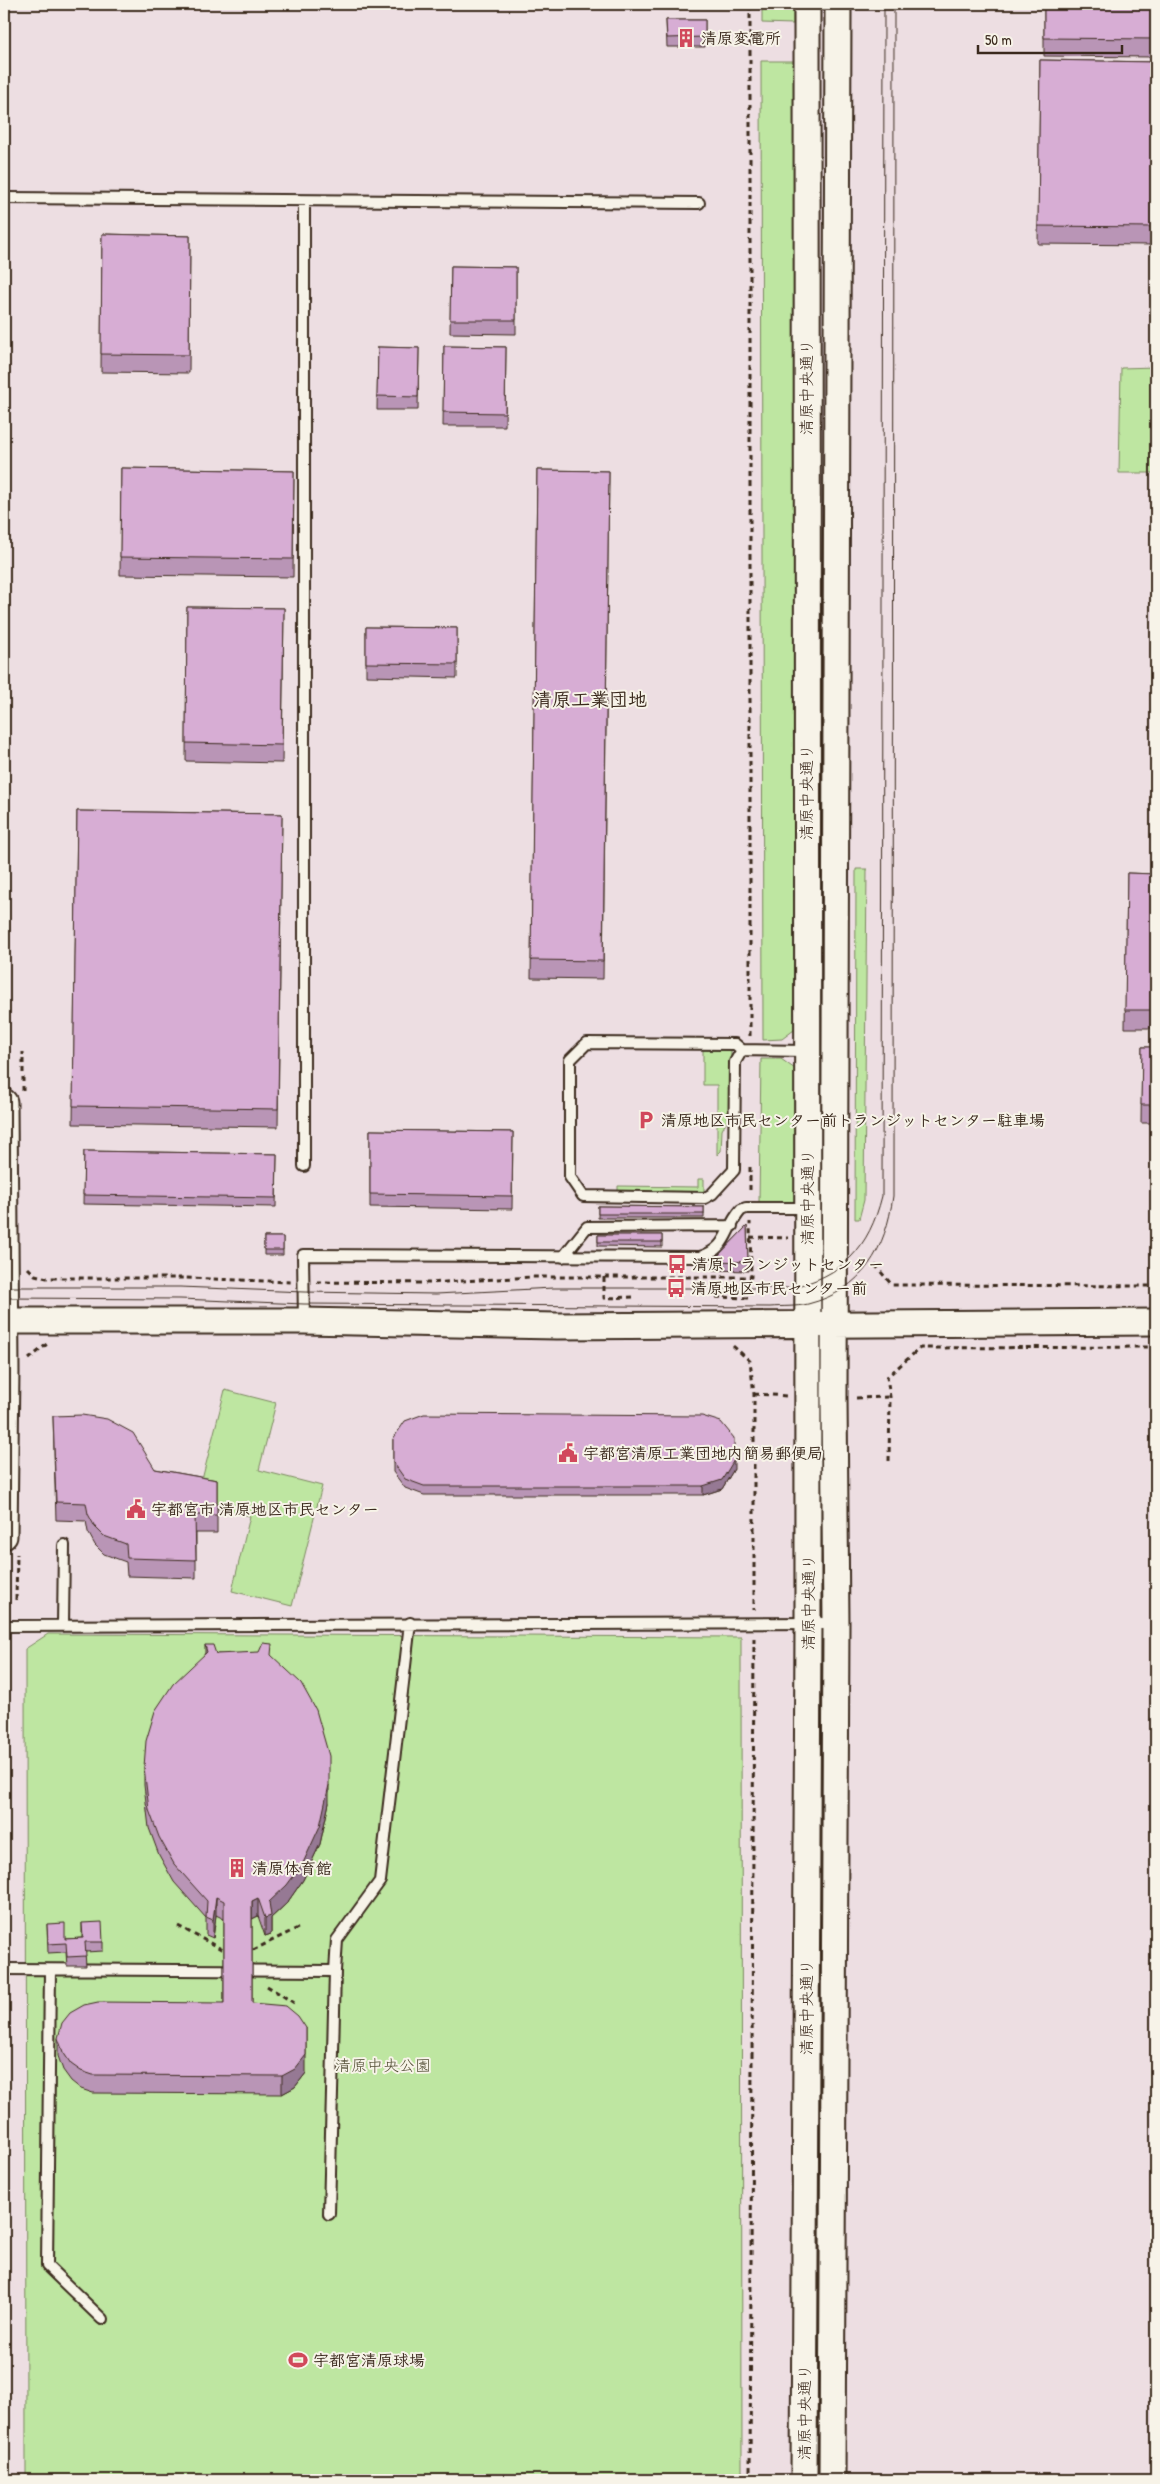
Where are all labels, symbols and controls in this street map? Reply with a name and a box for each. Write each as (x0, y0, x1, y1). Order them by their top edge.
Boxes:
scale bar (978, 22, 1121, 54)
building icon: 清原変電所 (675, 27, 697, 49)
place label: 清原変電所 (701, 27, 781, 49)
text: 50 m (985, 29, 1012, 50)
street label: 清原中央通り (795, 339, 817, 435)
district label: 清原工業団地 (533, 686, 647, 712)
street label: 清原中央通り (795, 744, 817, 840)
parking icon: 清原地区市民センター前トランジットセンター駐車場 (635, 1109, 657, 1131)
place label: 清原地区市民センター前トランジットセンター駐車場 (661, 1109, 1045, 1131)
street label: 清原中央通り (796, 1149, 818, 1245)
bus stop icon: 清原トランジットセンター (666, 1253, 688, 1275)
place label: 清原トランジットセンター (692, 1253, 884, 1275)
bus stop icon: 清原地区市民センター前 (665, 1277, 687, 1299)
place label: 清原地区市民センター前 (691, 1277, 867, 1299)
public building icon: 宇都宮清原工業団地内簡易郵便局 (557, 1442, 579, 1464)
place label: 宇都宮清原工業団地内簡易郵便局 (583, 1442, 823, 1464)
public building icon: 宇都宮市 清原地区市民センター (125, 1498, 147, 1520)
place label: 宇都宮市 清原地区市民センター (151, 1498, 379, 1520)
street label: 清原中央通り (797, 1554, 819, 1650)
building icon: 清原体育館 (226, 1857, 248, 1879)
place label: 清原体育館 (252, 1857, 332, 1879)
street label: 清原中央通り (795, 1959, 817, 2055)
park label: 清原中央公園 (335, 2054, 431, 2076)
sports icon: 宇都宮清原球場 (287, 2349, 309, 2371)
place label: 宇都宮清原球場 (313, 2349, 425, 2371)
street label: 清原中央通り (793, 2364, 815, 2460)

